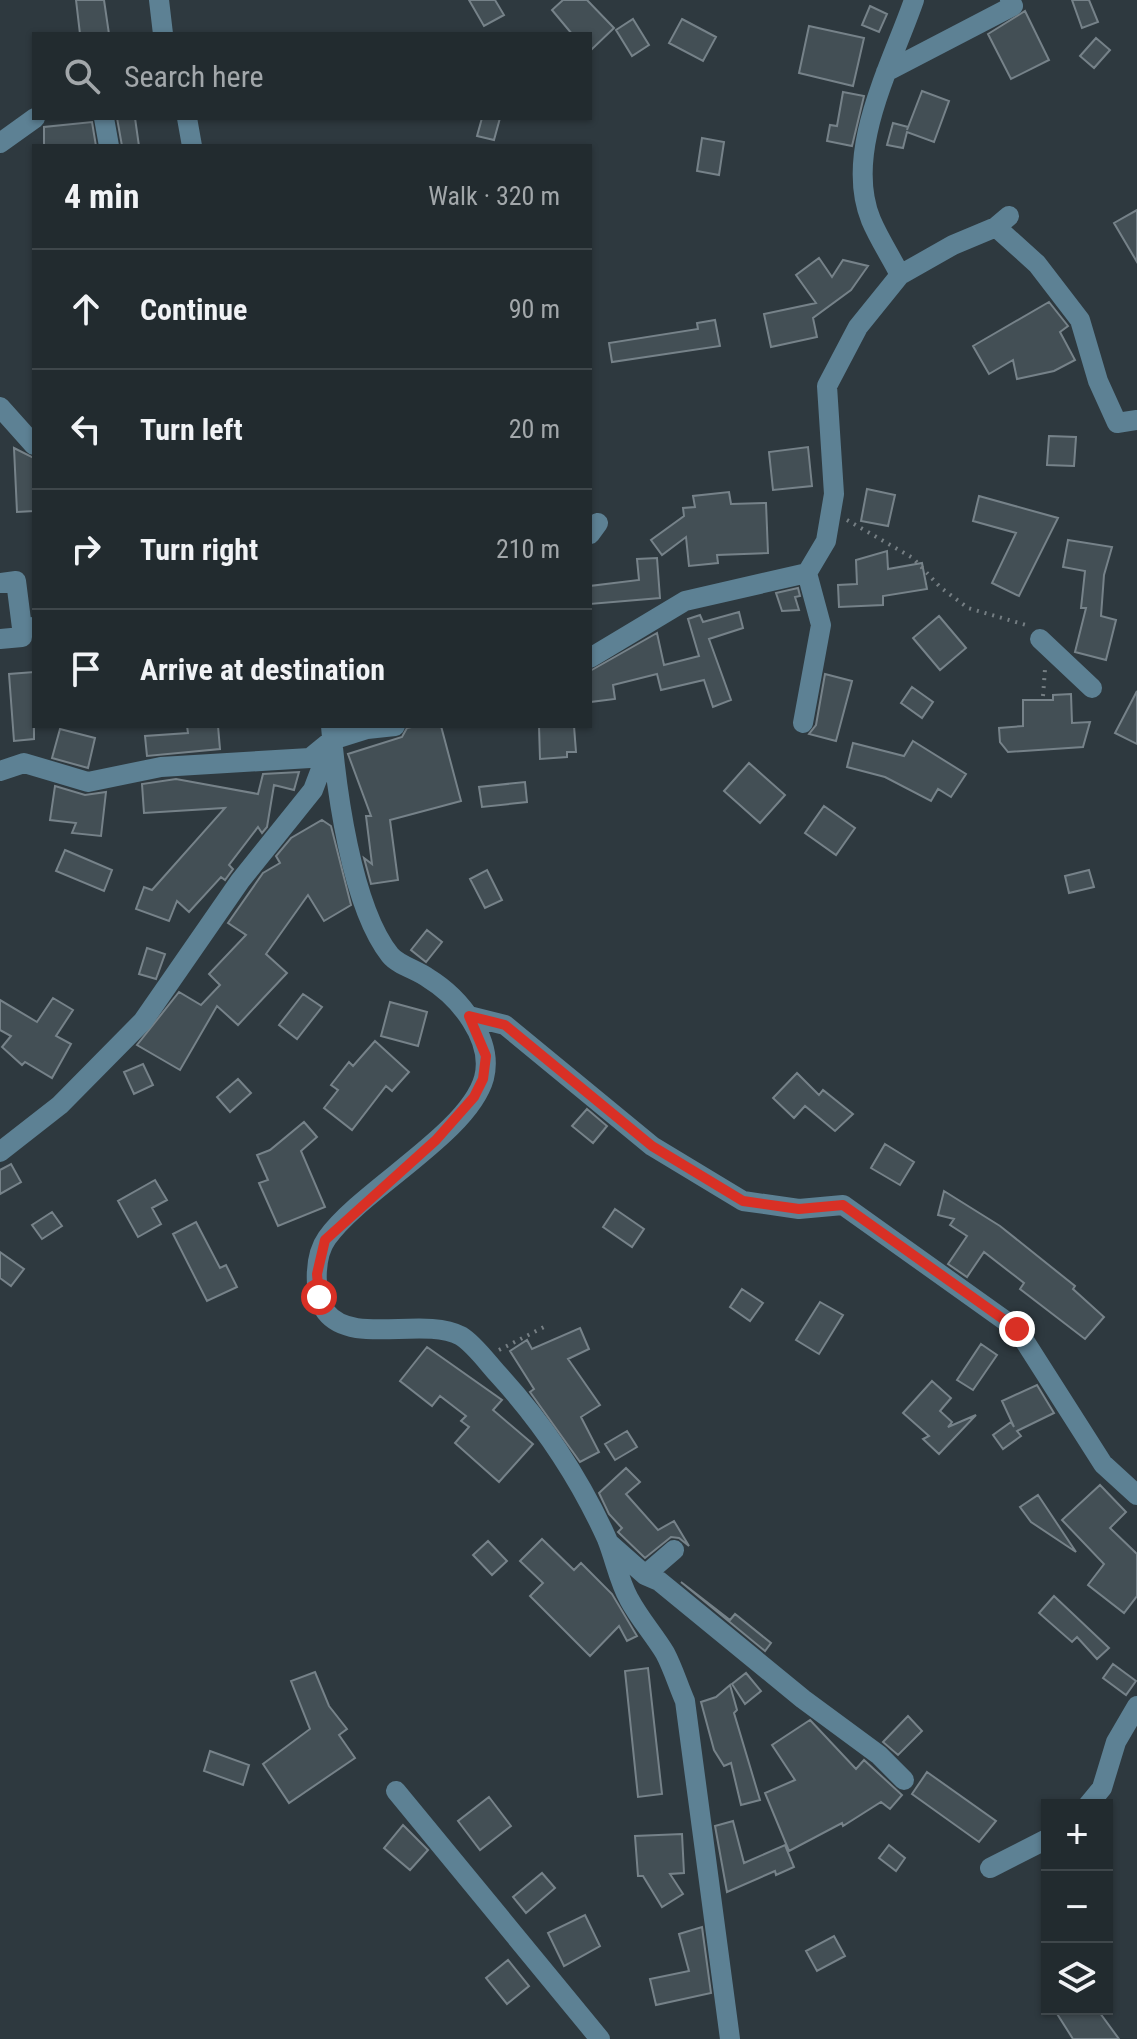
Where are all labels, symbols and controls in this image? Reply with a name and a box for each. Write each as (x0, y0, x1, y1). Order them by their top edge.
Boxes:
search box (32, 32, 592, 120)
icon: search (60, 54, 104, 98)
text: Search here (124, 59, 264, 94)
text: 4 min (64, 176, 140, 216)
text: Walk · 320 m (428, 181, 560, 211)
icon: ahead (64, 287, 108, 331)
text: Continue (140, 292, 247, 327)
text: 90 m (509, 294, 560, 324)
icon: left (64, 407, 108, 451)
text: Turn left (140, 412, 243, 447)
text: 20 m (509, 414, 560, 444)
icon: right (64, 527, 108, 571)
text: Turn right (140, 532, 258, 567)
text: 210 m (496, 534, 560, 564)
icon: arrive (64, 647, 108, 691)
text: Arrive at destination (140, 652, 385, 687)
route start (301, 1279, 337, 1315)
route end (999, 1311, 1035, 1347)
map controls (1041, 1799, 1113, 2015)
button: + (1041, 1799, 1113, 1871)
button: − (1041, 1871, 1113, 1943)
button: layers (1041, 1943, 1113, 2015)

